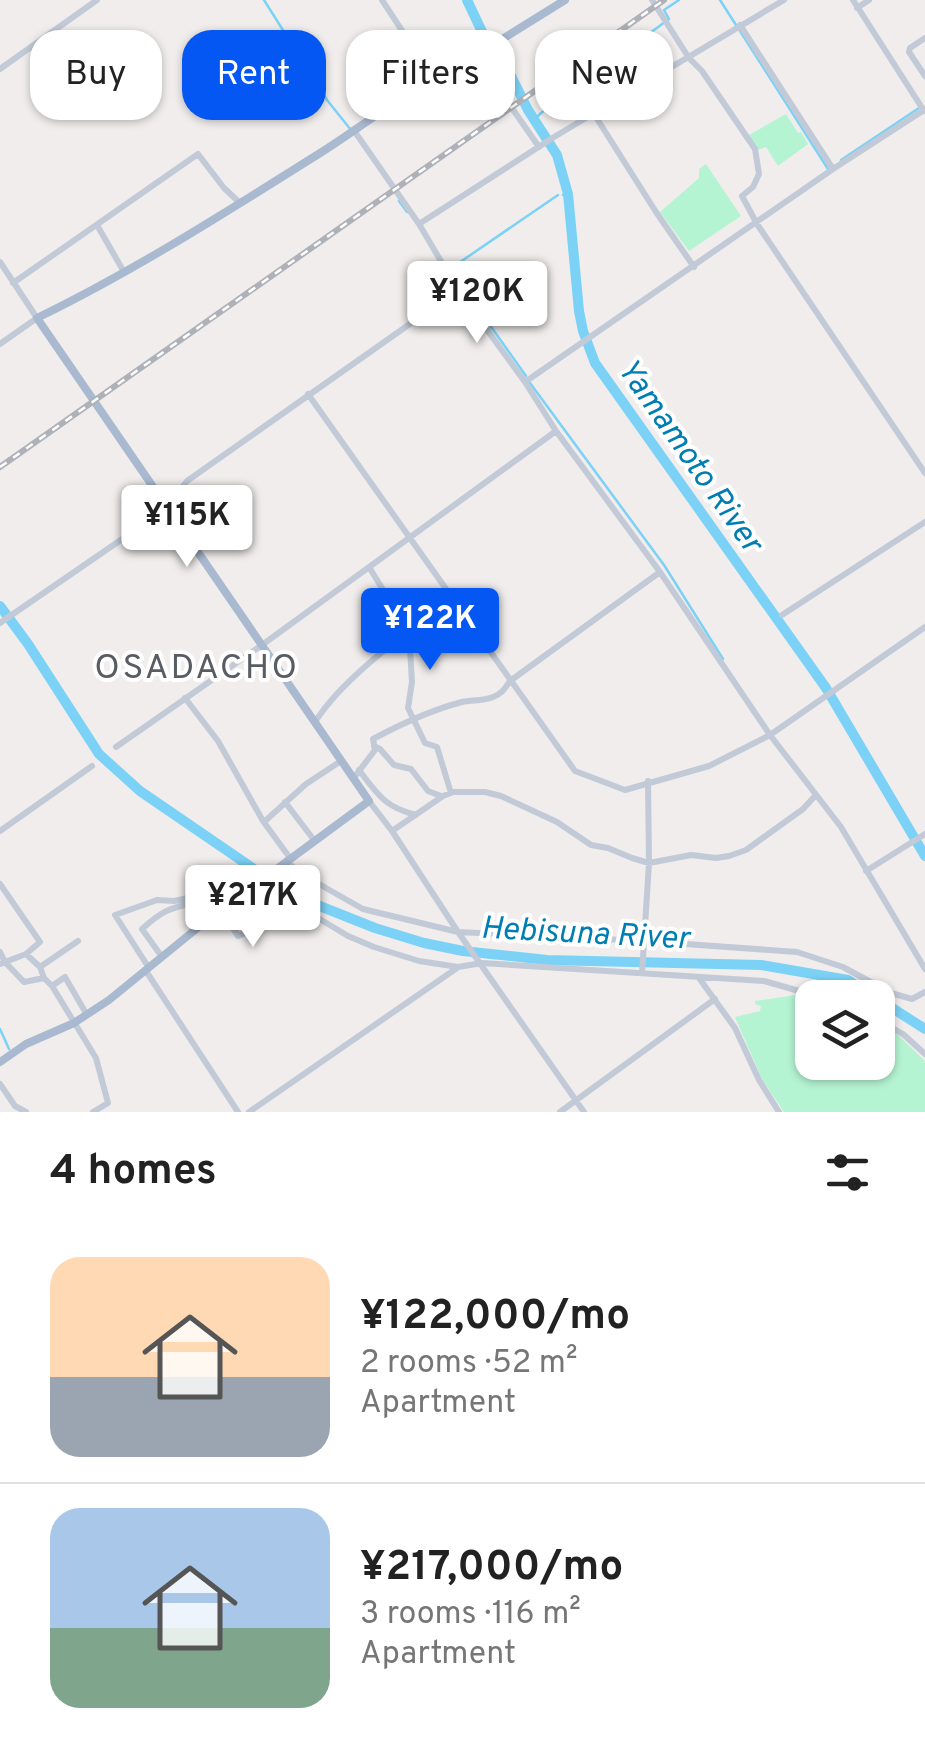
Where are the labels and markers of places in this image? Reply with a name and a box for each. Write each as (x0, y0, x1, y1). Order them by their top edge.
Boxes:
pin: ¥120K (407, 261, 547, 346)
pin: ¥115K (117, 485, 257, 570)
pin: ¥122K (360, 588, 500, 673)
pin: ¥217K (183, 865, 323, 950)

